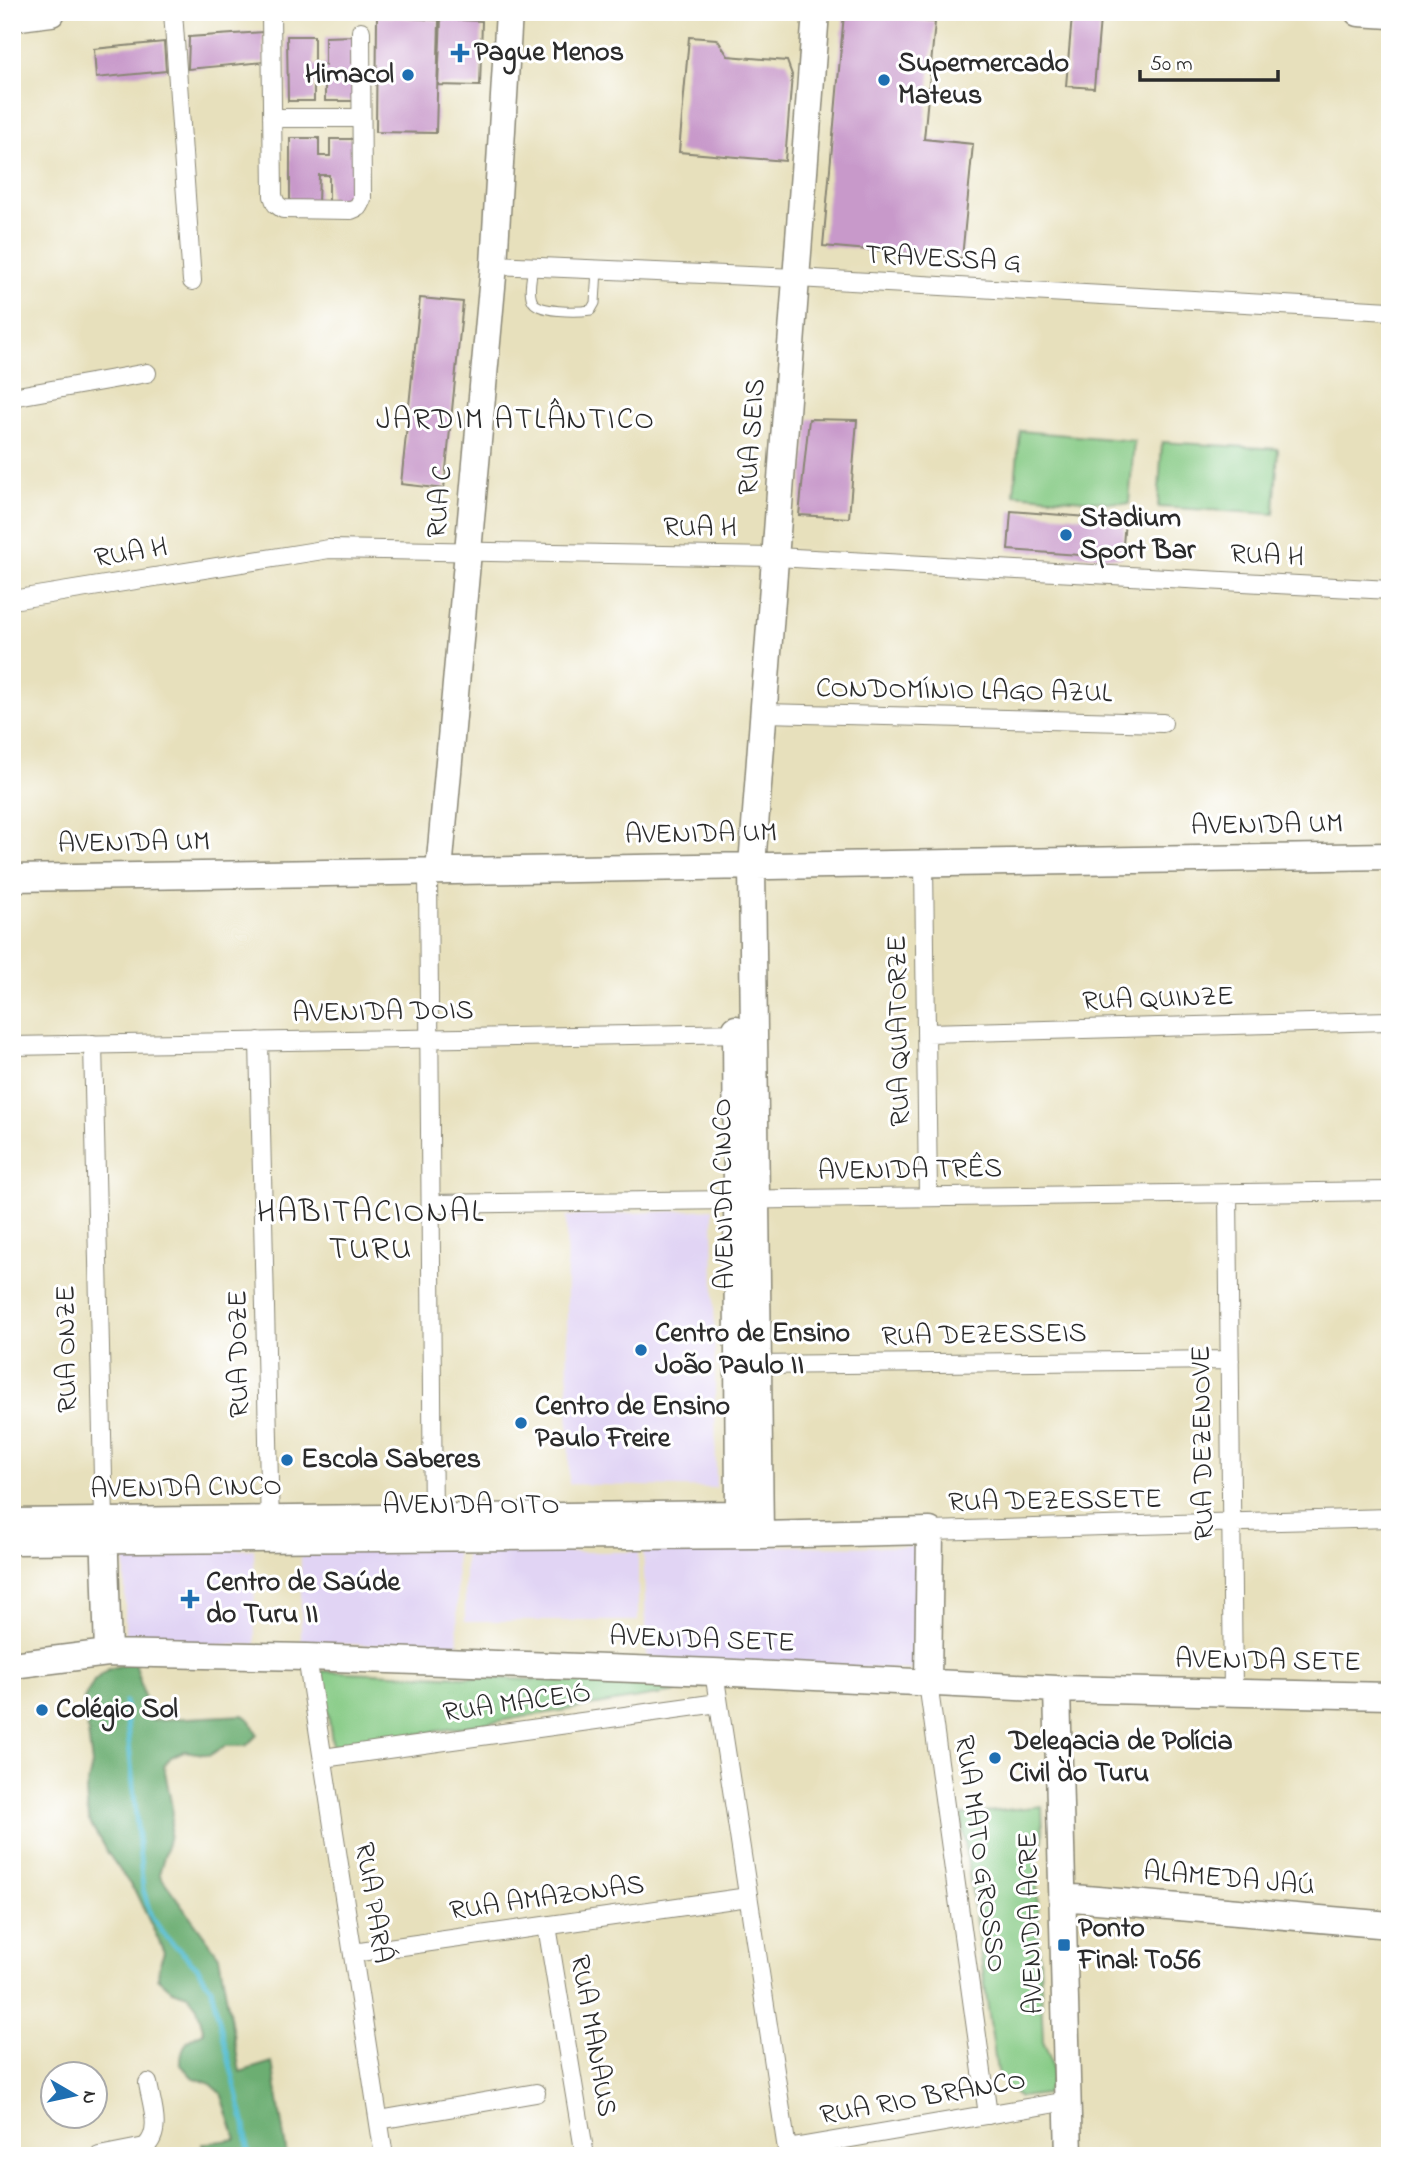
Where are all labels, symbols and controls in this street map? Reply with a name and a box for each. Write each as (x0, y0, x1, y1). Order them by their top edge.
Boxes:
place label: Pague Menos (474, 33, 624, 75)
scale bar (1140, 38, 1278, 82)
place label: Supermercado Mateus (898, 44, 1069, 117)
marker: Pague Menos (452, 45, 468, 61)
text: 50 m (1150, 50, 1193, 80)
place label: Himacol (305, 55, 394, 96)
marker: Himacol (400, 67, 416, 83)
marker: Supermercado Mateus (876, 72, 892, 88)
street label: TRAVESSA G (864, 235, 1022, 285)
street label: RUA SEIS (728, 377, 778, 497)
district label: JARDIM ATLÂNTICO (376, 398, 656, 443)
street label: RUA C (417, 464, 465, 540)
place label: Stadium Sport Bar (1080, 499, 1197, 572)
street label: RUA H (663, 508, 737, 550)
marker: Stadium Sport Bar (1058, 527, 1074, 543)
street label: RUA H (91, 528, 171, 580)
street label: RUA H (1229, 535, 1305, 579)
street label: CONDOMÍNIO LAGO AZUL (816, 669, 1113, 715)
street label: AVENIDA UM (1190, 804, 1344, 848)
street label: AVENIDA UM (624, 813, 778, 857)
street label: AVENIDA UM (57, 822, 211, 866)
street label: RUA QUATORZE (878, 935, 922, 1127)
street label: RUA QUINZE (1082, 977, 1234, 1023)
street label: AVENIDA DOIS (292, 991, 474, 1035)
street label: AVENIDA CINCO (703, 1098, 747, 1290)
street label: AVENIDA TRÊS (818, 1149, 1002, 1193)
district label: HABITACIONAL TURU (257, 1190, 485, 1274)
street label: RUA ONZE (46, 1285, 90, 1413)
street label: RUA DOZE (218, 1290, 262, 1418)
place label: Centro de Ensino João Paulo II (655, 1314, 850, 1387)
street label: RUA DEZESSEIS (881, 1314, 1087, 1358)
marker: Centro de Ensino João Paulo II (633, 1342, 649, 1358)
street label: RUA DEZENOVE (1182, 1345, 1226, 1541)
place label: Centro de Ensino Paulo Freire (535, 1387, 730, 1460)
marker: Centro de Ensino Paulo Freire (513, 1415, 529, 1431)
place label: Escola Saberes (301, 1440, 481, 1481)
marker: Escola Saberes (279, 1452, 295, 1468)
street label: AVENIDA CINCO (90, 1467, 282, 1511)
street label: RUA DEZESSETE (948, 1480, 1162, 1524)
street label: AVENIDA OITO (382, 1486, 560, 1527)
place label: Centro de Saúde do Turu II (206, 1563, 401, 1636)
marker: Centro de Saúde do Turu II (180, 1589, 200, 1609)
street label: AVENIDA SETE (609, 1617, 795, 1665)
street label: AVENIDA SETE (1175, 1640, 1361, 1684)
street label: RUA MACEIÓ (440, 1673, 594, 1735)
place label: Colégio Sol (56, 1690, 178, 1732)
marker: Colégio Sol (34, 1702, 50, 1718)
place label: Delegacia de Polícia Civil do Turu (1007, 1722, 1233, 1795)
street label: RUA MATO GROSSO (942, 1733, 1016, 1975)
marker: Delegacia de Polícia Civil do Turu (987, 1750, 1003, 1766)
street label: AVENIDA ACRE (1008, 1831, 1056, 2015)
street label: RUA PARÁ (342, 1840, 402, 1966)
street label: ALAMEDA JAÚ (1141, 1852, 1317, 1908)
street label: RUA AMAZONAS (447, 1865, 647, 1933)
place label: Ponto Final: T056 (1076, 1909, 1201, 1982)
marker: Ponto Final: T056 (1056, 1937, 1072, 1953)
street label: RUA MANAUS (558, 1952, 626, 2120)
north arrow (38, 2060, 108, 2130)
street label: RUA RIO BRANCO (817, 2061, 1029, 2137)
text: N (74, 2089, 103, 2106)

